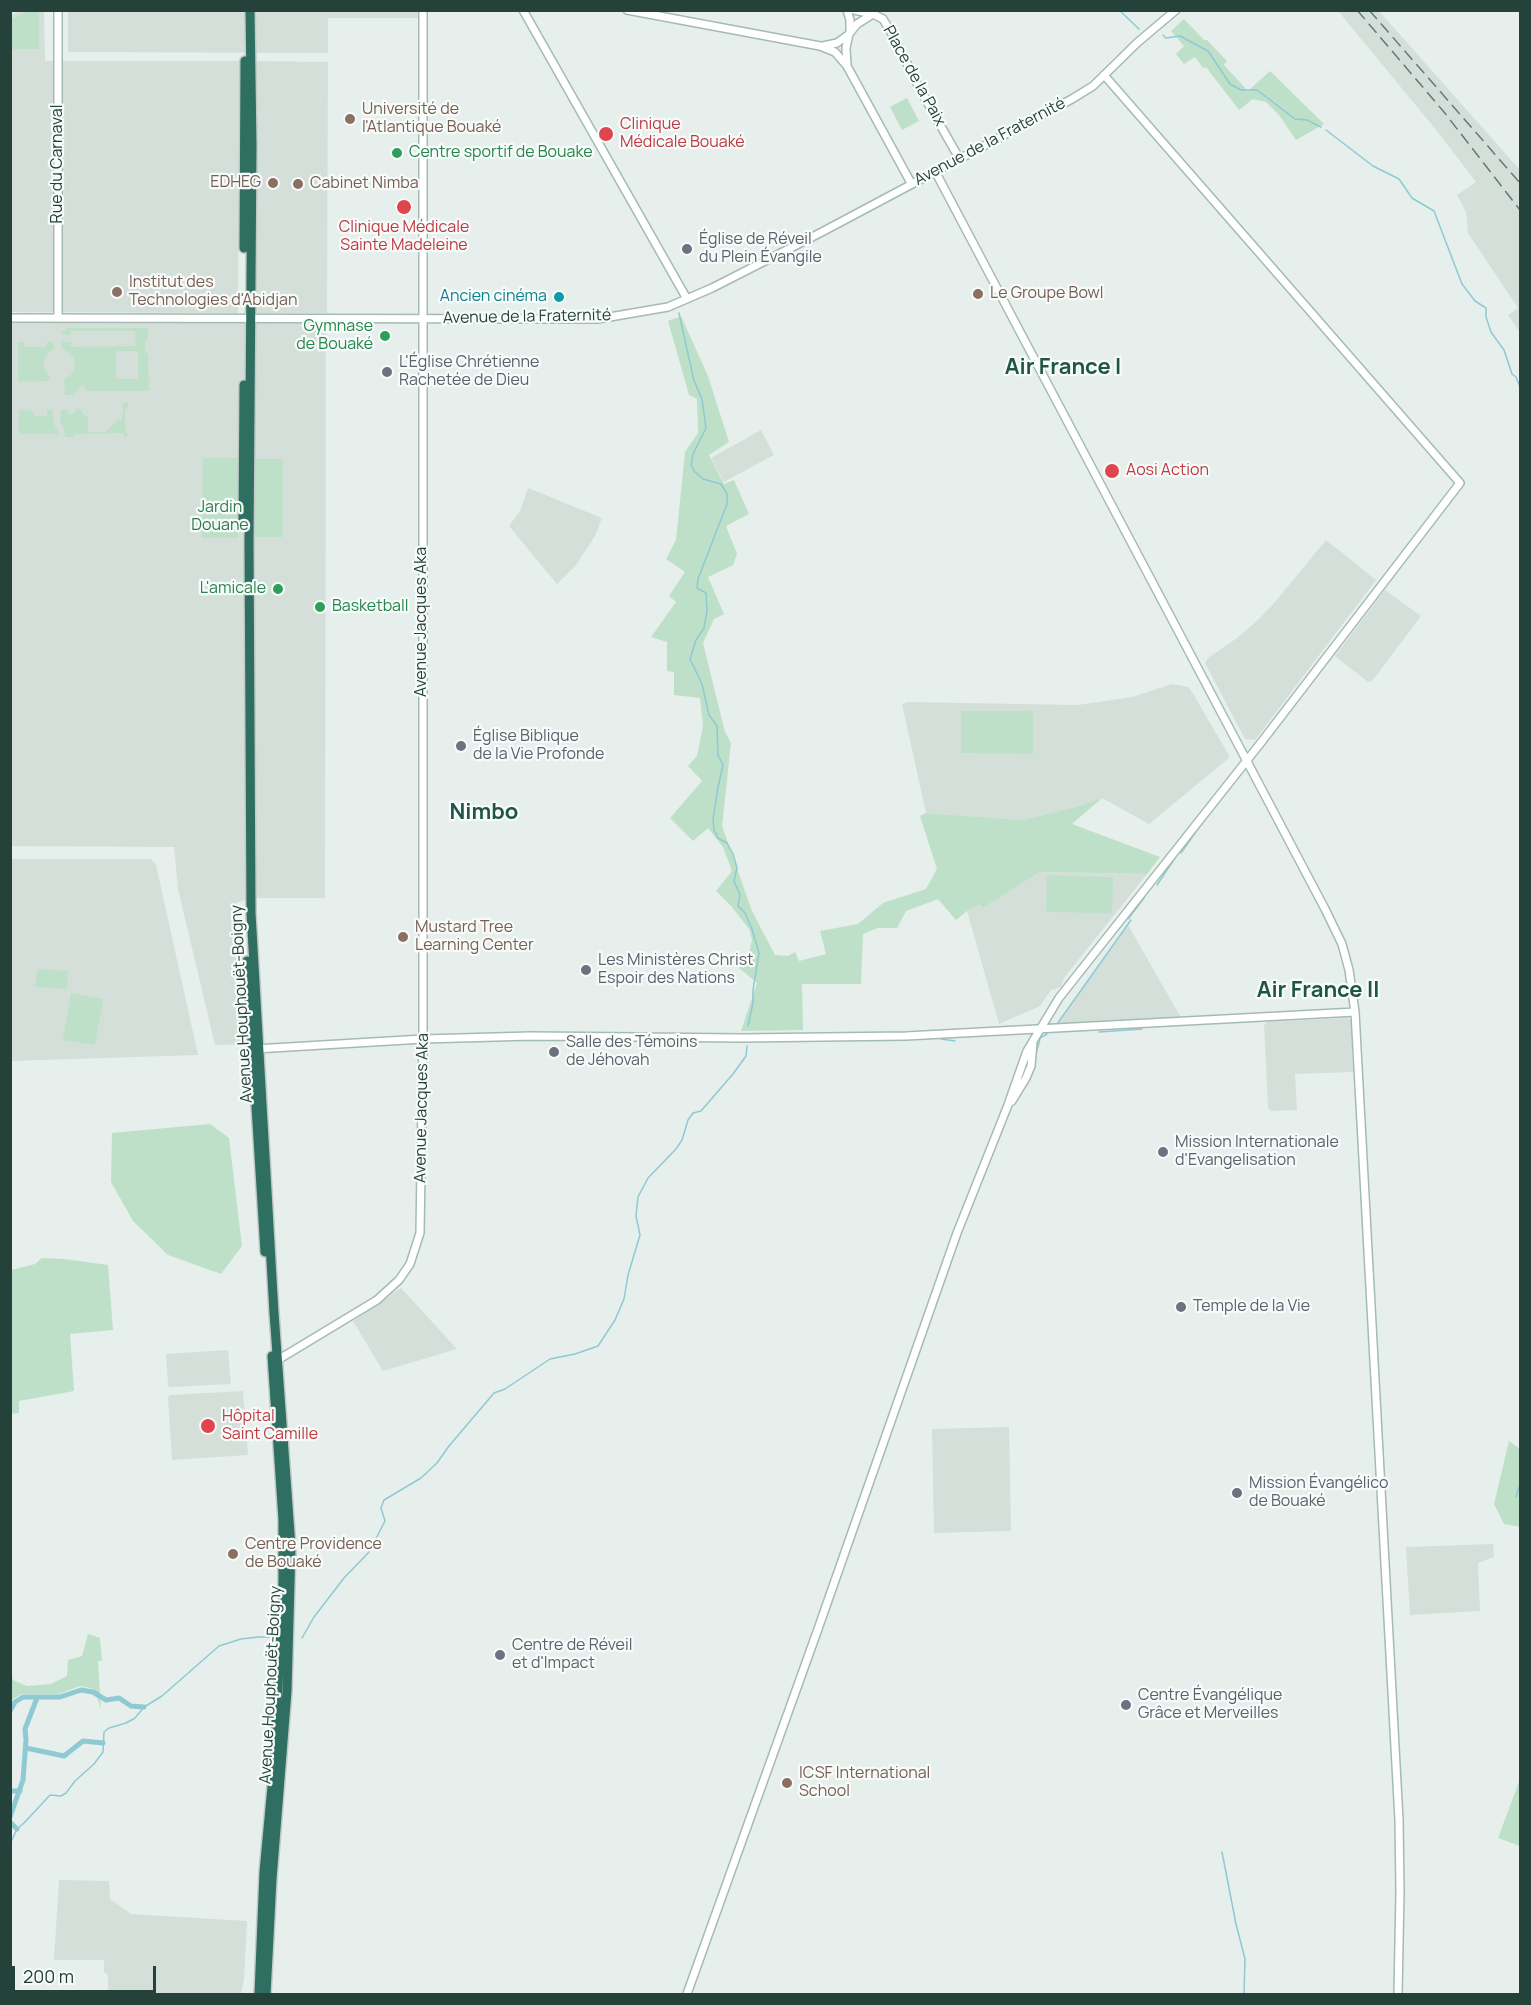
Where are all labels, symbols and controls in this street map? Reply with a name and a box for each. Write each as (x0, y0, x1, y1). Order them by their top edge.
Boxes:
street label: Place de la Paix (879, 23, 949, 129)
street label: Avenue de la Fraternité (911, 94, 1069, 190)
place label: Université de l'Atlantique Bouaké (362, 100, 501, 138)
street label: Rue du Carnaval (48, 105, 68, 223)
marker: Université de l'Atlantique Bouaké (343, 112, 357, 126)
place label: Clinique Médicale Bouaké (620, 115, 745, 153)
marker: Clinique Médicale Bouaké (597, 125, 615, 143)
place label: Centre sportif de Bouake (409, 143, 593, 163)
marker: Centre sportif de Bouake (390, 146, 404, 160)
place label: EDHEG (210, 173, 261, 193)
place label: Cabinet Nimba (310, 174, 419, 194)
marker: EDHEG (266, 176, 280, 190)
marker: Cabinet Nimba (291, 177, 305, 191)
marker: Clinique Médicale Sainte Madeleine (395, 198, 413, 216)
place label: Clinique Médicale Sainte Madeleine (339, 218, 469, 256)
place label: Église de Réveil du Plein Évangile (699, 230, 822, 268)
marker: Église de Réveil du Plein Évangile (680, 242, 694, 256)
place label: Institut des Technologies d'Abidjan (129, 273, 297, 311)
place label: Le Groupe Bowl (990, 284, 1104, 304)
marker: Institut des Technologies d'Abidjan (110, 285, 124, 299)
place label: Ancien cinéma (440, 287, 547, 307)
marker: Le Groupe Bowl (971, 287, 985, 301)
marker: Ancien cinéma (552, 290, 566, 304)
street label: Avenue de la Fraternité (443, 306, 611, 328)
place label: Gymnase de Bouaké (296, 317, 373, 355)
marker: Gymnase de Bouaké (378, 329, 392, 343)
place label: L'Église Chrétienne Rachetée de Dieu (399, 353, 539, 391)
district label: Air France I (1005, 355, 1121, 381)
marker: L'Église Chrétienne Rachetée de Dieu (380, 365, 394, 379)
place label: Aosi Action (1126, 461, 1209, 481)
marker: Aosi Action (1103, 462, 1121, 480)
park label: Jardin Douane (191, 498, 249, 536)
street label: Avenue Jacques Aka (412, 547, 432, 697)
place label: L'amicale (200, 579, 266, 599)
marker: L'amicale (271, 582, 285, 596)
place label: Basketball (332, 597, 408, 617)
marker: Basketball (313, 600, 327, 614)
place label: Église Biblique de la Vie Profonde (473, 727, 604, 765)
marker: Église Biblique de la Vie Profonde (454, 739, 468, 753)
district label: Nimbo (450, 800, 518, 826)
street label: Avenue Houphouët-Boigny (227, 904, 257, 1104)
place label: Mustard Tree Learning Center (415, 918, 534, 956)
marker: Mustard Tree Learning Center (396, 930, 410, 944)
place label: Les Ministères Christ Espoir des Nations (598, 951, 754, 989)
marker: Les Ministères Christ Espoir des Nations (579, 963, 593, 977)
district label: Air France II (1257, 978, 1379, 1004)
street label: Avenue Jacques Aka (411, 1033, 433, 1183)
place label: Salle des Témoins de Jéhovah (566, 1033, 697, 1071)
marker: Salle des Témoins de Jéhovah (547, 1045, 561, 1059)
place label: Mission Internationale d'Evangelisation (1175, 1133, 1339, 1171)
marker: Mission Internationale d'Evangelisation (1156, 1145, 1170, 1159)
place label: Temple de la Vie (1193, 1297, 1310, 1317)
marker: Temple de la Vie (1174, 1300, 1188, 1314)
place label: Hôpital Saint Camille (222, 1407, 318, 1445)
marker: Hôpital Saint Camille (199, 1417, 217, 1435)
place label: Mission Évangélico de Bouaké (1249, 1474, 1388, 1512)
marker: Mission Évangélico de Bouaké (1230, 1486, 1244, 1500)
place label: Centre Providence de Bouaké (245, 1535, 382, 1573)
marker: Centre Providence de Bouaké (226, 1547, 240, 1561)
street label: Avenue Houphouët-Boigny (256, 1585, 286, 1785)
place label: Centre de Réveil et d'Impact (512, 1636, 632, 1674)
marker: Centre de Réveil et d'Impact (493, 1648, 507, 1662)
place label: Centre Évangélique Grâce et Merveilles (1138, 1686, 1282, 1724)
marker: Centre Évangélique Grâce et Merveilles (1119, 1698, 1133, 1712)
place label: ICSF International School (799, 1764, 930, 1802)
marker: ICSF International School (780, 1776, 794, 1790)
scale bar (15, 1954, 159, 1992)
text: 200 m (23, 1964, 74, 1988)

